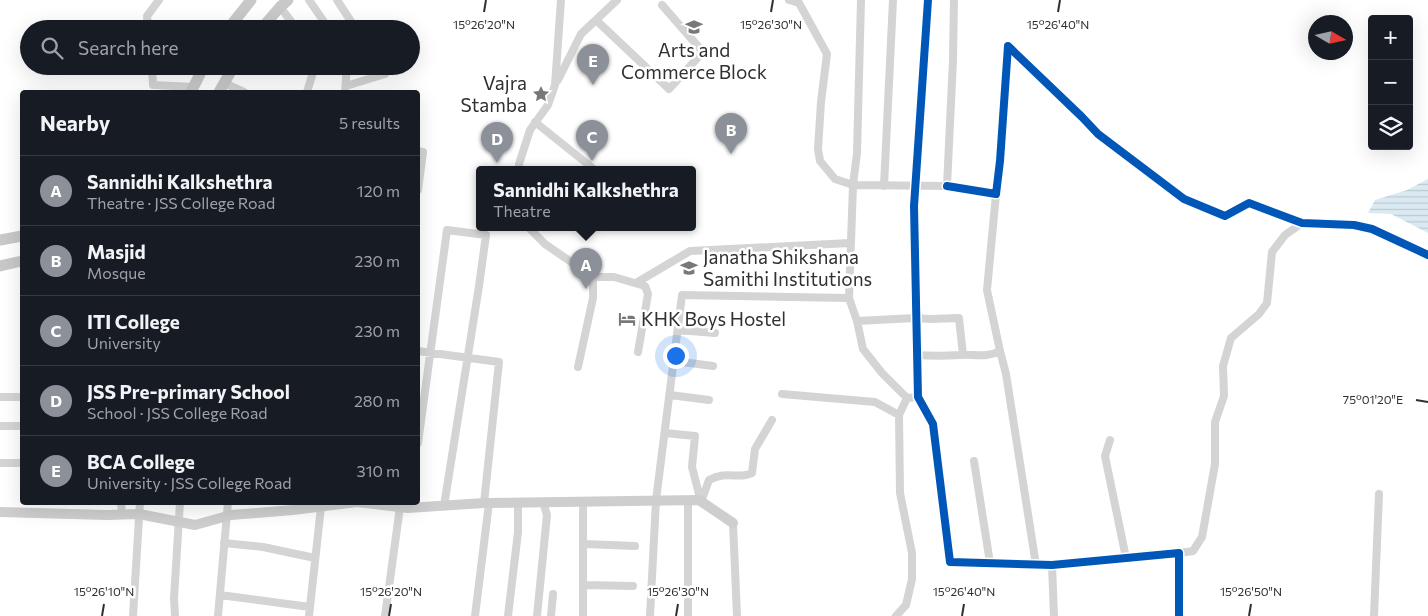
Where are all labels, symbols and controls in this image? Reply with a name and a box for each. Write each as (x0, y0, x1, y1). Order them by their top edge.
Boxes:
north arrow (1308, 15, 1353, 60)
map controls (1368, 15, 1413, 150)
button: + (1368, 15, 1413, 60)
text: 15°26'20"N (453, 17, 515, 31)
school or university icon: Arts and Commerce Block (684, 17, 704, 37)
text: 15°26'30"N (740, 17, 802, 31)
text: 15°26'40"N (1027, 17, 1089, 31)
search box (20, 20, 420, 75)
icon: search (38, 34, 66, 62)
text: Search here (78, 36, 178, 59)
place label: Arts and Commerce Block (621, 38, 767, 83)
pin: E (577, 44, 609, 85)
button: − (1368, 60, 1413, 105)
place label: Vajra Stamba (461, 71, 527, 116)
place icon: Vajra Stamba (531, 84, 551, 104)
button: layers (1368, 105, 1413, 150)
text: Nearby (40, 110, 110, 135)
text: 5 results (339, 113, 400, 132)
pin: B (715, 113, 747, 154)
pin: C (576, 120, 608, 161)
pin: D (481, 122, 513, 163)
popup (476, 166, 696, 231)
text: Sannidhi Kalkshethra (87, 170, 273, 193)
text: Sannidhi Kalkshethra (493, 178, 679, 201)
text: A (50, 181, 62, 200)
text: 120 m (357, 181, 400, 200)
text: Theatre · JSS College Road (87, 193, 275, 212)
text: Theatre (493, 201, 551, 220)
text: Masjid (87, 240, 146, 263)
place label: Janatha Shikshana Samithi Institutions (703, 245, 872, 290)
pin: A (570, 248, 602, 289)
text: B (51, 251, 61, 270)
text: 230 m (355, 251, 400, 270)
school or university icon: Janatha Shikshana Samithi Institutions (679, 258, 699, 278)
text: Mosque (87, 263, 146, 282)
place label: KHK Boys Hostel (641, 307, 786, 330)
hotel icon: KHK Boys Hostel (617, 309, 637, 329)
text: ITI College (87, 310, 180, 333)
text: C (51, 321, 61, 340)
text: 230 m (355, 321, 400, 340)
text: University (87, 333, 161, 352)
your location (663, 343, 689, 369)
text: JSS Pre-primary School (87, 380, 290, 403)
text: D (50, 391, 62, 410)
text: 280 m (354, 391, 400, 410)
text: 75°01'20"E (1343, 392, 1403, 406)
text: School · JSS College Road (87, 403, 268, 422)
text: BCA College (87, 450, 195, 473)
text: E (51, 461, 61, 480)
text: 310 m (357, 461, 400, 480)
text: University · JSS College Road (87, 473, 292, 492)
text: 15°26'10"N (74, 584, 134, 598)
text: 15°26'20"N (360, 584, 422, 598)
text: 15°26'30"N (647, 584, 709, 598)
text: 15°26'40"N (933, 584, 995, 598)
text: 15°26'50"N (1220, 584, 1282, 598)

